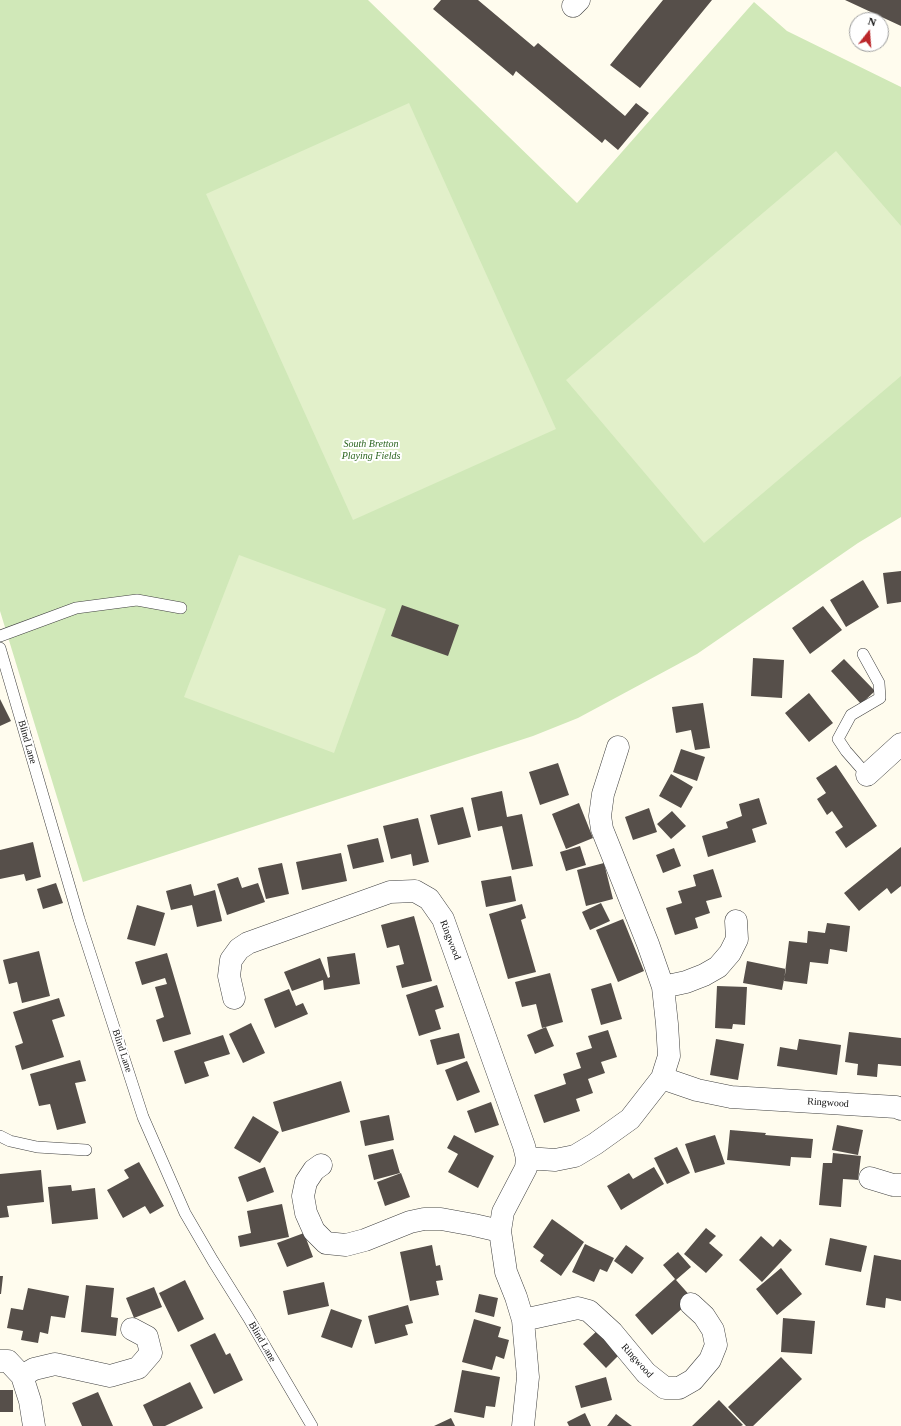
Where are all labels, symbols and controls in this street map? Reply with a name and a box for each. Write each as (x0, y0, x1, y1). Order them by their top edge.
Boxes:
north arrow (849, 12, 889, 52)
text: N (867, 15, 878, 28)
park label: South Bretton Playing Fields (342, 438, 400, 462)
street label: Blind Lane (15, 719, 39, 765)
street label: Ringwood (437, 918, 463, 962)
street label: Blind Lane (109, 1028, 135, 1074)
street label: Ringwood (807, 1096, 849, 1110)
street label: Blind Lane (246, 1320, 278, 1364)
street label: Ringwood (619, 1342, 655, 1380)

